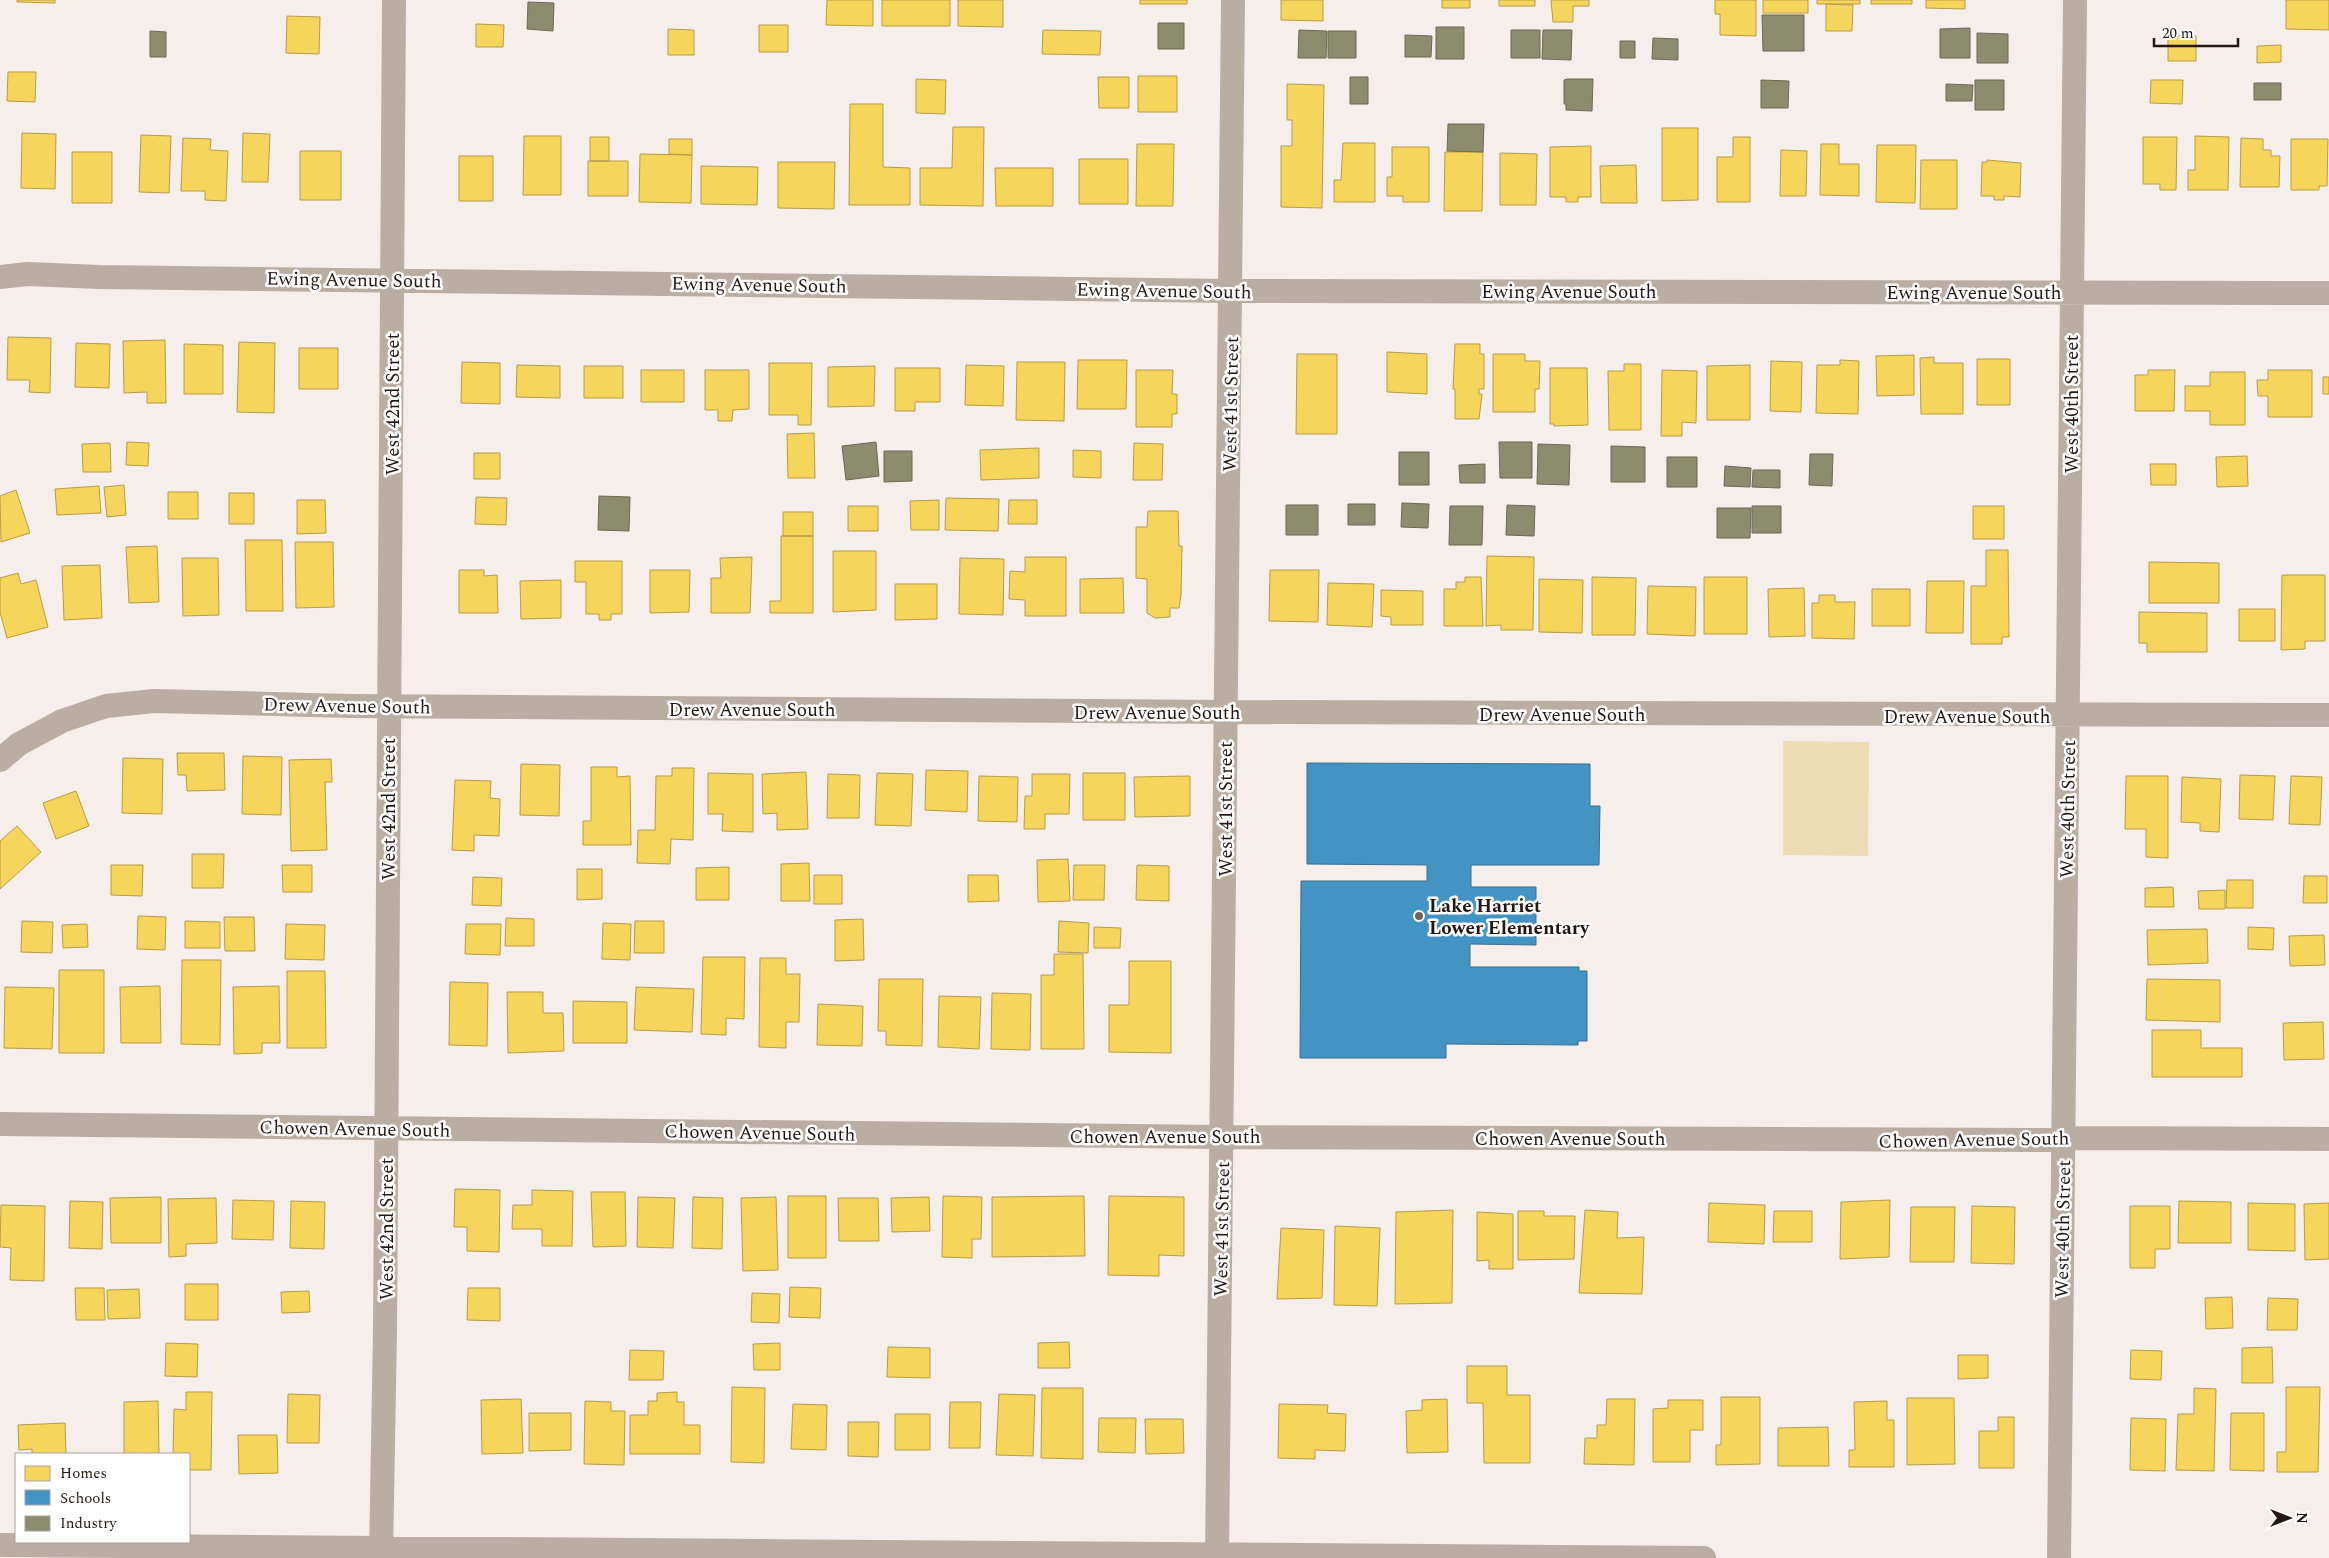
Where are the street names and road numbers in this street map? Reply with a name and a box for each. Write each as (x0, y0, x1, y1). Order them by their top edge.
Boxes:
street label: Ewing Avenue South (266, 264, 442, 297)
street label: Ewing Avenue South (671, 269, 847, 302)
street label: Ewing Avenue South (1076, 275, 1252, 308)
street label: Ewing Avenue South (1481, 278, 1657, 307)
street label: Ewing Avenue South (1886, 279, 2062, 308)
street label: West 42nd Street (379, 333, 408, 475)
street label: West 40th Street (2058, 335, 2087, 473)
street label: West 41st Street (1216, 336, 1247, 472)
street label: Drew Avenue South (263, 691, 431, 722)
street label: Drew Avenue South (668, 696, 836, 725)
street label: Drew Avenue South (1073, 699, 1241, 728)
street label: Drew Avenue South (1478, 701, 1646, 730)
street label: Drew Avenue South (1883, 703, 2051, 732)
street label: West 42nd Street (375, 738, 404, 880)
street label: West 40th Street (2053, 739, 2084, 878)
street label: West 41st Street (1212, 741, 1241, 877)
street label: Chowen Avenue South (259, 1113, 451, 1146)
street label: Chowen Avenue South (664, 1117, 856, 1150)
street label: Chowen Avenue South (1069, 1123, 1261, 1152)
street label: Chowen Avenue South (1878, 1124, 2070, 1157)
street label: Chowen Avenue South (1474, 1125, 1666, 1154)
street label: West 42nd Street (373, 1158, 402, 1300)
street label: West 40th Street (2048, 1159, 2079, 1298)
street label: West 41st Street (1207, 1161, 1238, 1297)

